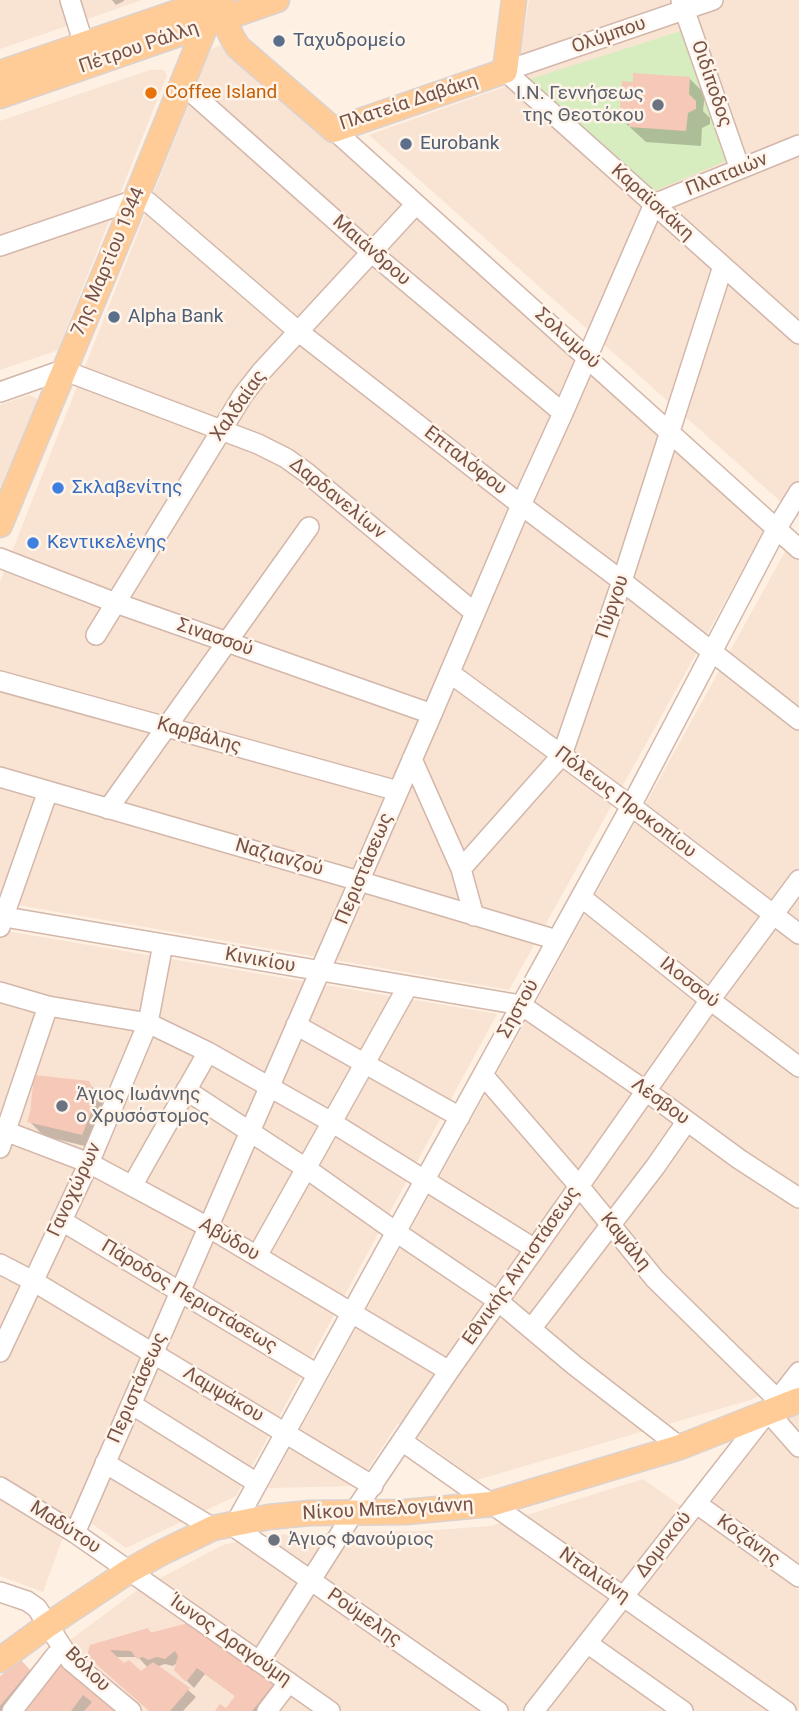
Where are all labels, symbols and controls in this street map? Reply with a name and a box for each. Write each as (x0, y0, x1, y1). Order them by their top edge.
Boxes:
street label: Ολύμπου (569, 13, 649, 59)
street label: Πέτρου Ράλλη (76, 17, 202, 79)
place label: Ταχυδρομείο (293, 30, 405, 52)
marker: Ταχυδρομείο (271, 33, 287, 49)
street label: Οιδίποδος (686, 38, 736, 130)
street label: Πλατεία Δαβάκη (337, 70, 481, 136)
place label: Coffee Island (165, 82, 277, 104)
place label: Ι.Ν. Γεννήσεως της Θεοτόκου (516, 83, 644, 127)
marker: Coffee Island (143, 85, 159, 101)
marker: Ι.Ν. Γεννήσεως της Θεοτόκου (650, 97, 666, 113)
place label: Eurobank (420, 133, 499, 155)
marker: Eurobank (398, 136, 414, 152)
street label: Πλαταιών (683, 148, 771, 202)
street label: Καραϊσκάκη (606, 160, 698, 246)
street label: 7ης Μαρτίου 1944 (67, 184, 151, 340)
street label: Μαιάνδρου (327, 211, 415, 291)
street label: Σολωμού (530, 304, 604, 374)
place label: Alpha Bank (128, 306, 223, 328)
marker: Alpha Bank (106, 309, 122, 325)
street label: Χαλδαίας (206, 366, 272, 446)
street label: Επταλόφου (419, 422, 511, 500)
street label: Δαρδανελίων (284, 453, 390, 545)
place label: Σκλαβενίτης (72, 477, 182, 499)
marker: Σκλαβενίτης (50, 480, 66, 496)
place label: Κεντικελένης (47, 532, 166, 554)
marker: Κεντικελένης (25, 535, 41, 551)
street label: Πύργου (592, 572, 634, 642)
street label: Σινασσού (174, 614, 256, 662)
street label: Καρβάλης (154, 713, 244, 759)
street label: Πόλεως Προκοπίου (550, 742, 700, 864)
street label: Περιστάσεως (331, 810, 399, 928)
street label: Ναζιανζού (232, 835, 326, 881)
street label: Κινικίου (223, 944, 297, 978)
street label: Ιλοσσού (655, 953, 723, 1013)
street label: Σηστού (494, 976, 544, 1042)
street label: Λέσβου (627, 1073, 693, 1131)
place label: Άγιος Ιωάννης ο Χρυσόστομος (76, 1084, 209, 1128)
marker: Άγιος Ιωάννης ο Χρυσόστομος (54, 1098, 70, 1114)
street label: Γανοχώρων (43, 1139, 107, 1241)
street label: Εθνικής Αντιστάσεως (459, 1182, 585, 1350)
street label: Καψάλη (595, 1208, 655, 1276)
street label: Αβύδου (195, 1214, 263, 1266)
street label: Πάροδος Περιστάσεως (97, 1235, 281, 1359)
street label: Περιστάσεως (103, 1329, 173, 1447)
street label: Λαμψάκου (179, 1362, 267, 1428)
street label: Νίκου Μπελογιάννη (302, 1494, 474, 1526)
street label: Μαδύτου (26, 1497, 104, 1559)
street label: Δομοκού (631, 1507, 697, 1583)
street label: Κοζάνης (712, 1510, 784, 1572)
place label: Άγιος Φανούριος (288, 1529, 434, 1551)
marker: Άγιος Φανούριος (266, 1532, 282, 1548)
street label: Νταλιάνη (554, 1543, 634, 1609)
street label: Ρούμελης (322, 1584, 406, 1652)
street label: Ίωνος Δραγούμη (165, 1591, 295, 1691)
street label: Βόλου (60, 1643, 114, 1697)

